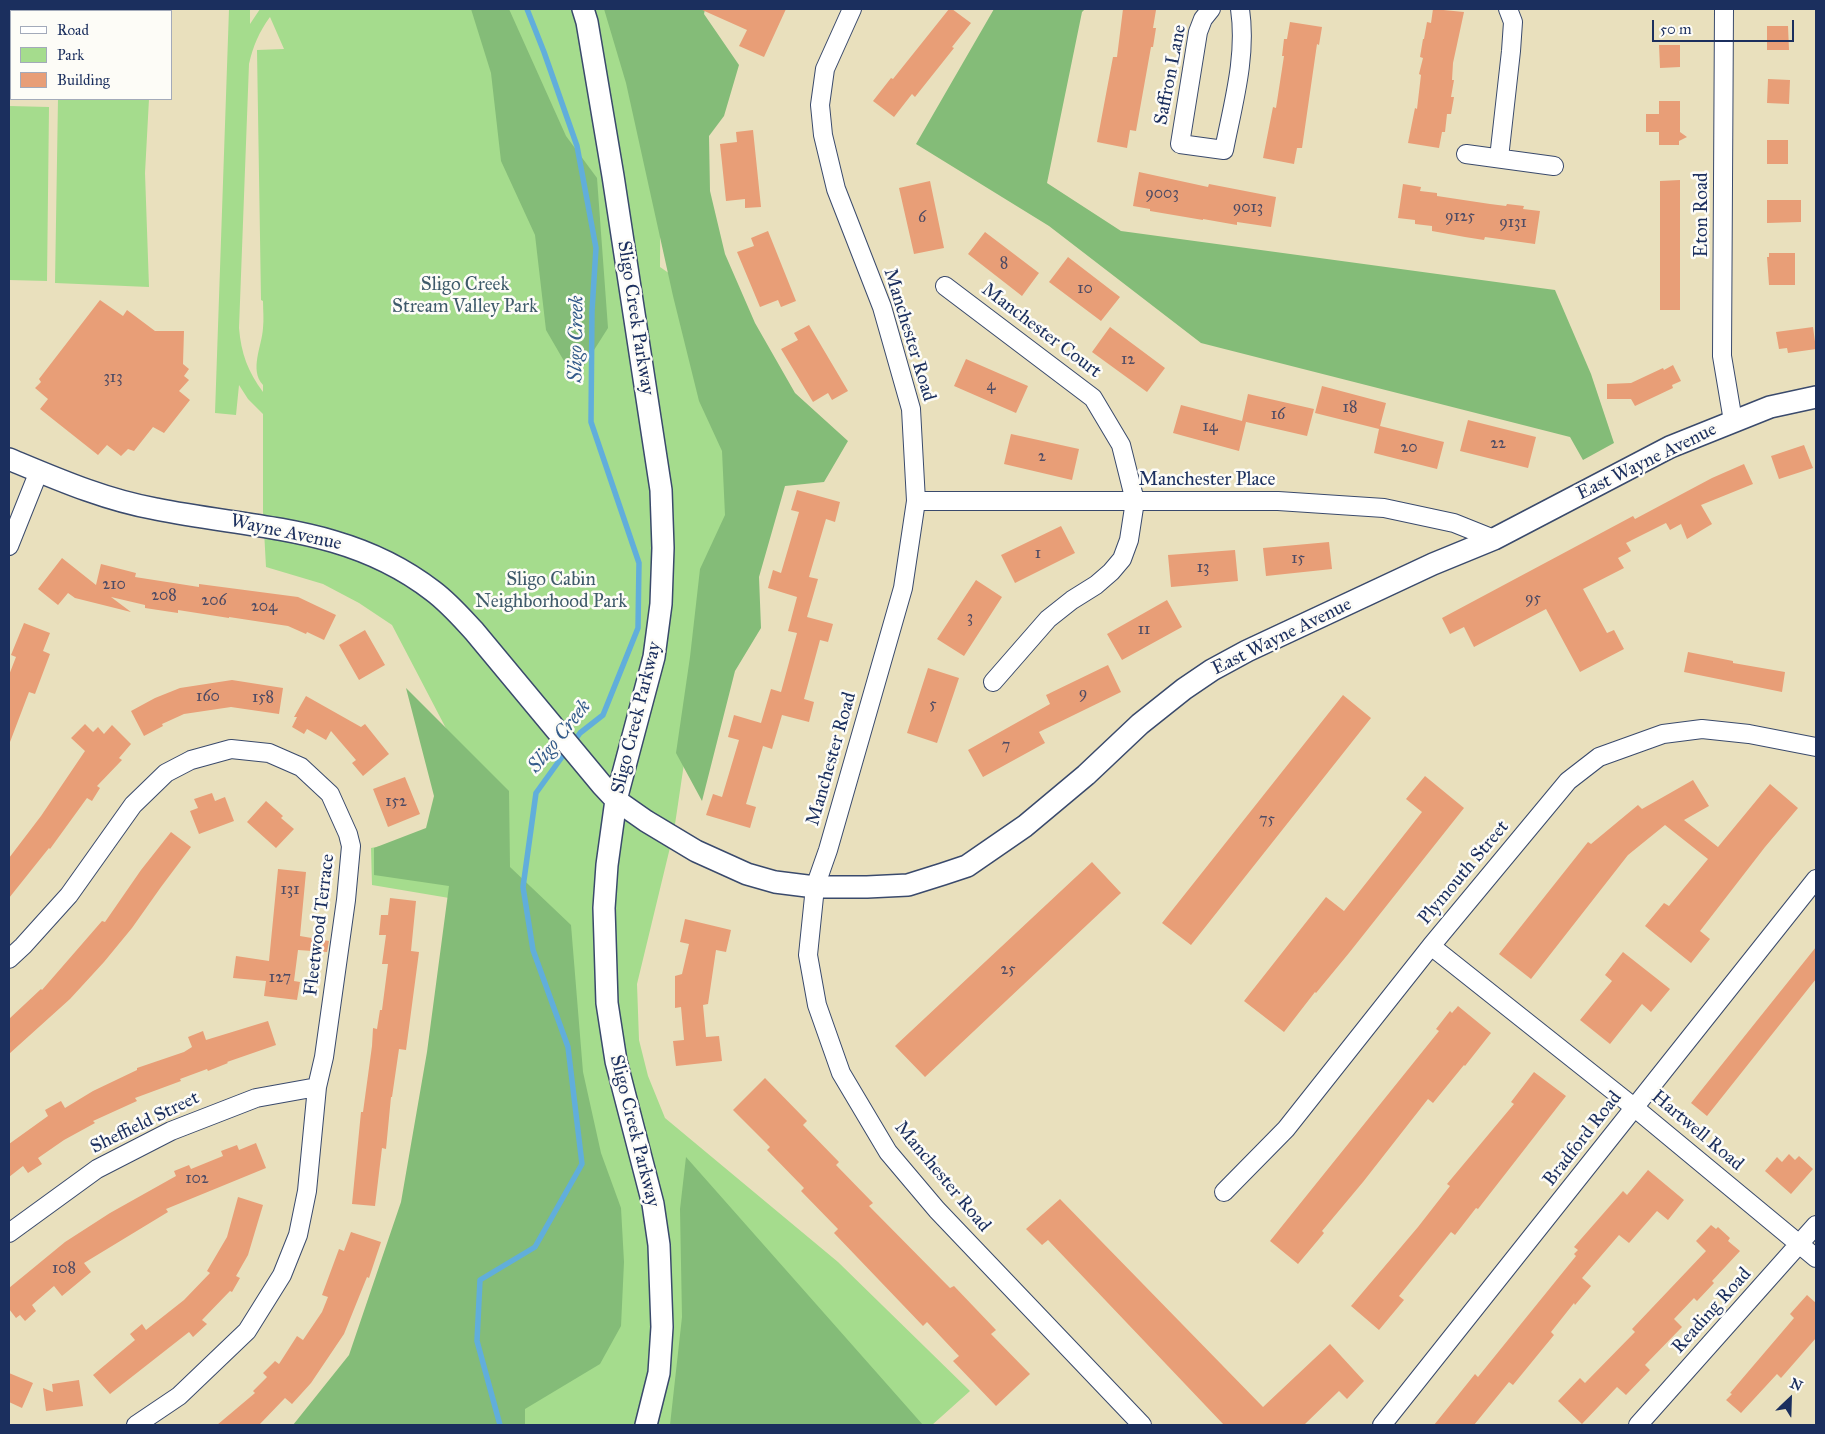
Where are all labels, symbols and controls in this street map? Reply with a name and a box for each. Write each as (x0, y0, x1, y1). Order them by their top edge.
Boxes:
legend (10, 10, 172, 100)
scale bar (1655, 10, 1798, 42)
text: 50 m (1660, 20, 1692, 38)
text: Road (57, 21, 89, 39)
street label: Saffron Lane (1150, 23, 1192, 127)
text: Park (57, 46, 84, 64)
text: Building (57, 71, 110, 89)
street label: Eton Road (1691, 173, 1713, 257)
house number: 9003 (1145, 184, 1179, 204)
house number: 9013 (1233, 198, 1263, 218)
house number: 9125 (1445, 207, 1475, 227)
house number: 6 (918, 208, 926, 228)
house number: 9131 (1499, 213, 1527, 233)
street label: Sligo Creek Parkway (612, 239, 658, 397)
house number: 8 (1000, 254, 1008, 274)
street label: Manchester Road (878, 266, 940, 404)
park label: Sligo Creek Stream Valley Park (392, 274, 538, 318)
street label: Manchester Court (977, 279, 1105, 383)
house number: 10 (1077, 279, 1093, 299)
water label: Sligo Creek (564, 295, 590, 383)
house number: 12 (1121, 350, 1135, 370)
house number: 313 (103, 368, 123, 388)
house number: 4 (987, 376, 995, 396)
house number: 18 (1343, 398, 1357, 418)
house number: 16 (1271, 405, 1285, 425)
house number: 14 (1202, 417, 1218, 437)
street label: East Wayne Avenue (1573, 418, 1721, 506)
house number: 22 (1490, 434, 1506, 454)
house number: 20 (1400, 438, 1418, 458)
house number: 2 (1038, 447, 1046, 467)
street label: Manchester Place (1138, 469, 1276, 491)
street label: Wayne Avenue (228, 510, 344, 556)
house number: 1 (1035, 544, 1041, 564)
house number: 15 (1291, 549, 1305, 569)
house number: 13 (1197, 558, 1209, 578)
park label: Sligo Cabin Neighborhood Park (475, 569, 627, 613)
house number: 210 (102, 575, 126, 595)
house number: 208 (151, 586, 177, 606)
house number: 95 (1525, 589, 1541, 609)
house number: 206 (201, 591, 227, 611)
street label: East Wayne Avenue (1208, 593, 1356, 681)
house number: 204 (251, 597, 277, 617)
house number: 3 (967, 608, 973, 628)
house number: 11 (1138, 620, 1150, 640)
street label: Sligo Creek Parkway (607, 640, 667, 796)
house number: 9 (1079, 684, 1087, 704)
house number: 160 (196, 687, 220, 707)
house number: 158 (252, 688, 274, 708)
street label: Manchester Road (802, 690, 862, 828)
house number: 5 (929, 695, 937, 715)
water label: Sligo Creek (523, 696, 597, 778)
house number: 7 (1002, 736, 1010, 756)
house number: 152 (385, 792, 407, 812)
house number: 75 (1259, 810, 1275, 830)
street label: Plymouth Street (1414, 816, 1514, 930)
street label: Fleetwood Terrace (300, 853, 340, 997)
house number: 131 (280, 880, 300, 900)
house number: 25 (1000, 960, 1016, 980)
house number: 127 (269, 968, 291, 988)
street label: Sligo Creek Parkway (604, 1053, 664, 1209)
street label: Hartwell Road (1646, 1086, 1748, 1176)
street label: Sheffield Street (87, 1087, 203, 1159)
street label: Bradford Road (1539, 1087, 1627, 1191)
street label: Manchester Road (889, 1117, 995, 1237)
house number: 102 (185, 1169, 209, 1189)
house number: 108 (52, 1259, 76, 1279)
street label: Reading Road (1668, 1263, 1756, 1359)
north arrow (1765, 1374, 1815, 1424)
text: N (1787, 1375, 1805, 1395)

